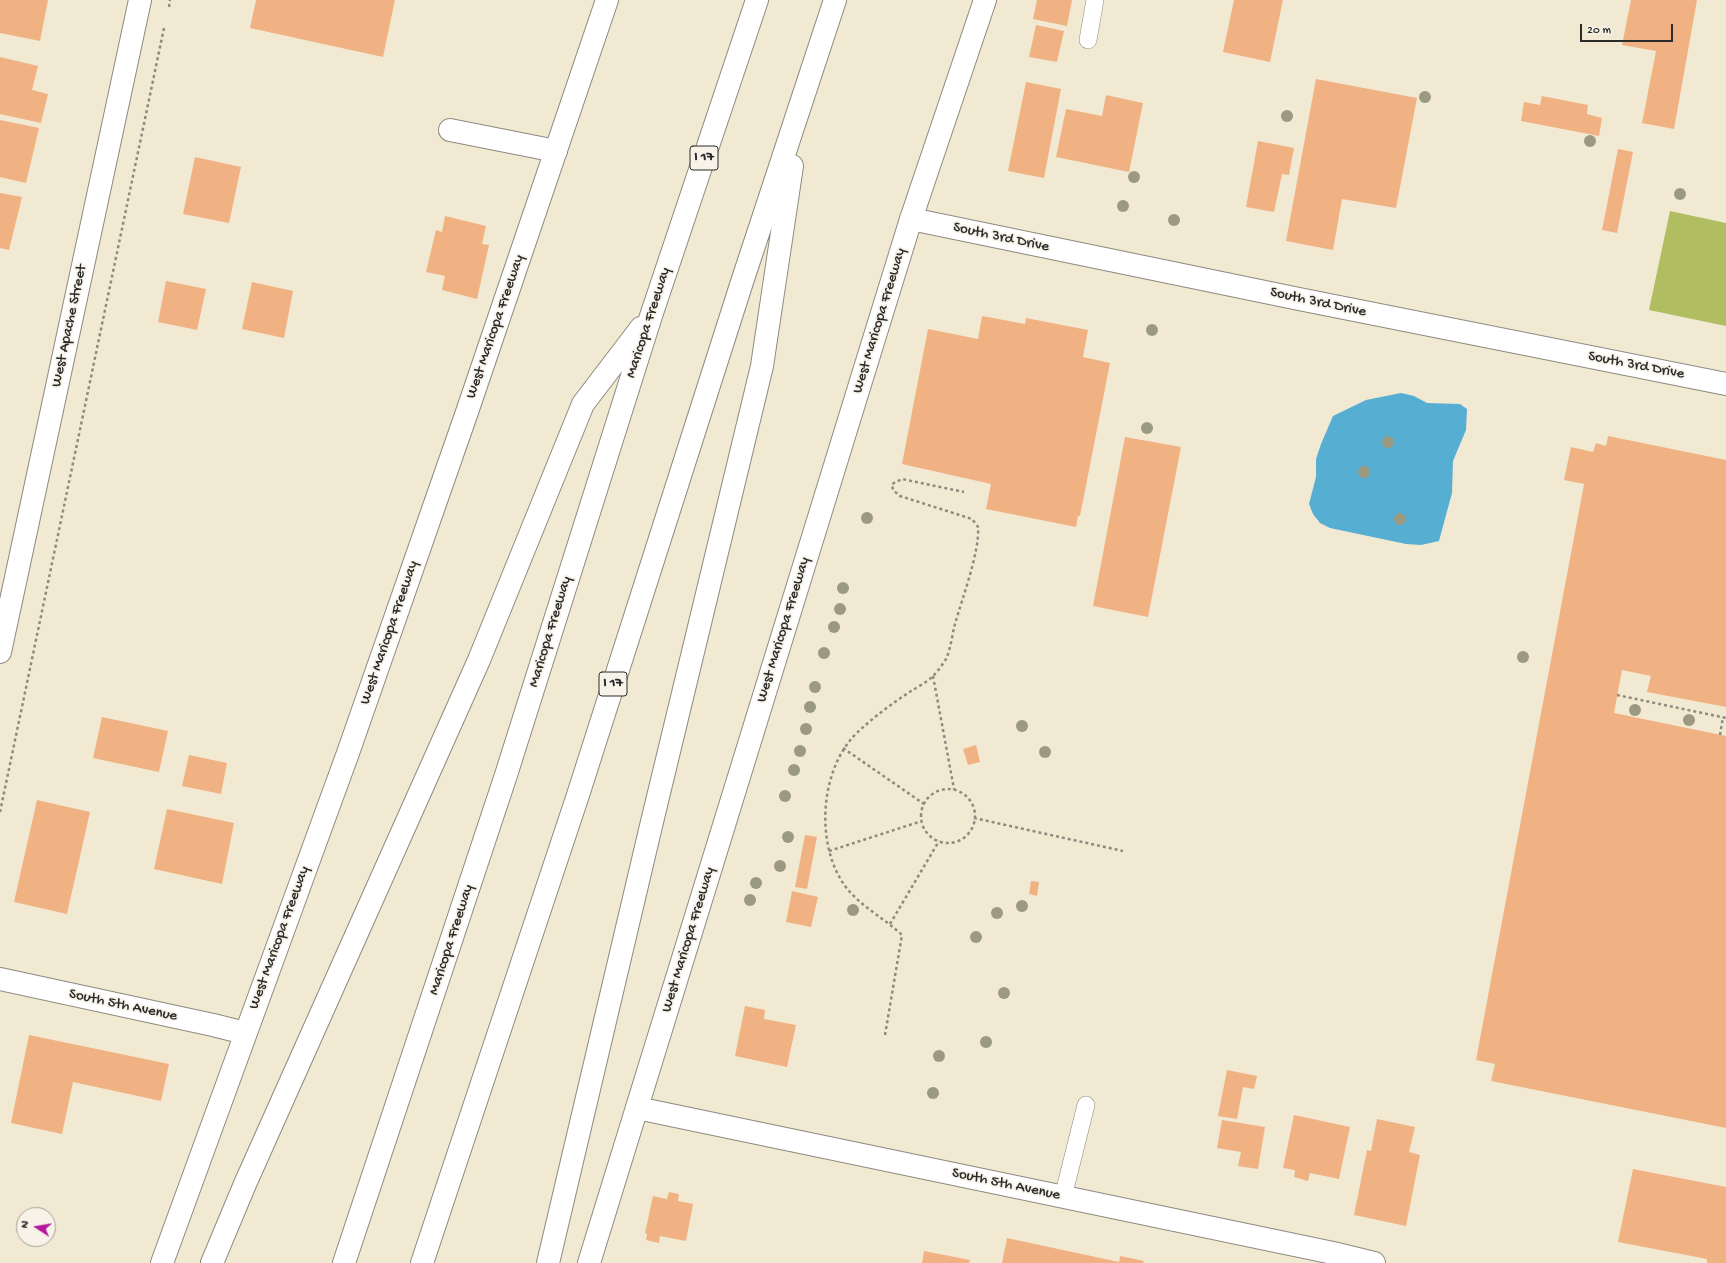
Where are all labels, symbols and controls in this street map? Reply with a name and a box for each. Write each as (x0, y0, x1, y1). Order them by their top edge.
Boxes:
scale bar (1582, 16, 1675, 42)
text: 20 m (1587, 24, 1611, 38)
road number: I 17 (690, 146, 718, 170)
street label: South 3rd Drive (951, 219, 1051, 257)
street label: West Maricopa Freeway (849, 246, 911, 396)
street label: West Maricopa Freeway (463, 253, 529, 401)
street label: West Apache Street (48, 263, 92, 389)
street label: Maricopa Freeway (623, 265, 675, 381)
street label: South 3rd Drive (1268, 284, 1368, 322)
street label: South 3rd Drive (1586, 348, 1686, 384)
street label: West Maricopa Freeway (753, 555, 815, 705)
street label: West Maricopa Freeway (357, 559, 423, 707)
street label: Maricopa Freeway (526, 574, 576, 690)
road number: I 17 (599, 672, 627, 696)
street label: West Maricopa Freeway (246, 864, 314, 1012)
street label: West Maricopa Freeway (658, 865, 720, 1015)
street label: Maricopa Freeway (426, 882, 478, 998)
street label: South 5th Avenue (67, 986, 179, 1026)
street label: South 5th Avenue (950, 1165, 1062, 1205)
north arrow (16, 1207, 56, 1247)
text: N (19, 1220, 32, 1229)

